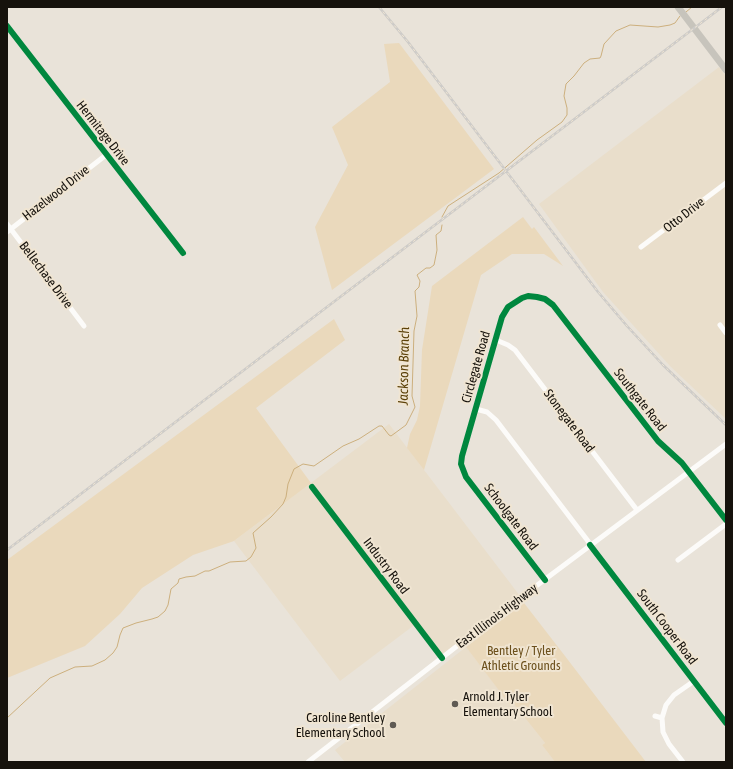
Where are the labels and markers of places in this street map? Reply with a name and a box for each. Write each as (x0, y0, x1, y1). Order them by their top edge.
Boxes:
place label: Arnold J. Tyler Elementary School (463, 689, 552, 720)
marker: Arnold J. Tyler Elementary School (450, 699, 460, 709)
place label: Caroline Bentley Elementary School (296, 710, 385, 741)
marker: Caroline Bentley Elementary School (388, 720, 398, 730)

